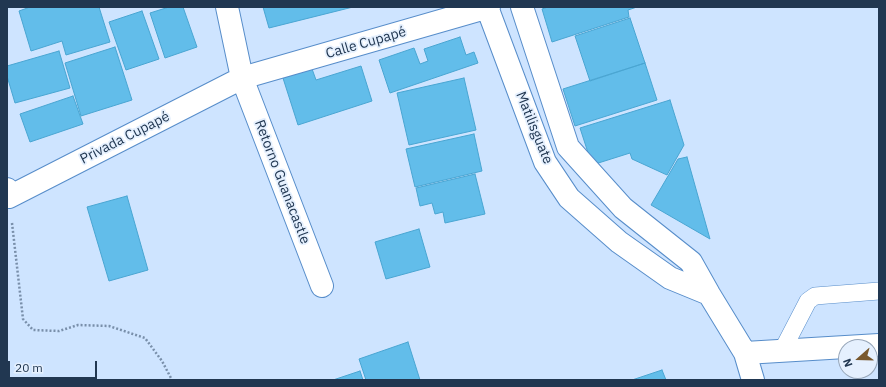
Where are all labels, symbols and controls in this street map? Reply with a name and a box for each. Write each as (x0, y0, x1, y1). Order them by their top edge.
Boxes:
street label: Calle Cupapé (324, 24, 408, 62)
street label: Matilisguate (512, 89, 556, 167)
street label: Privada Cupapé (77, 108, 173, 168)
street label: Retorno Guanacastle (251, 118, 313, 246)
north arrow (838, 339, 878, 379)
scale bar (10, 353, 99, 379)
text: N (840, 357, 856, 369)
text: 20 m (15, 360, 43, 375)

